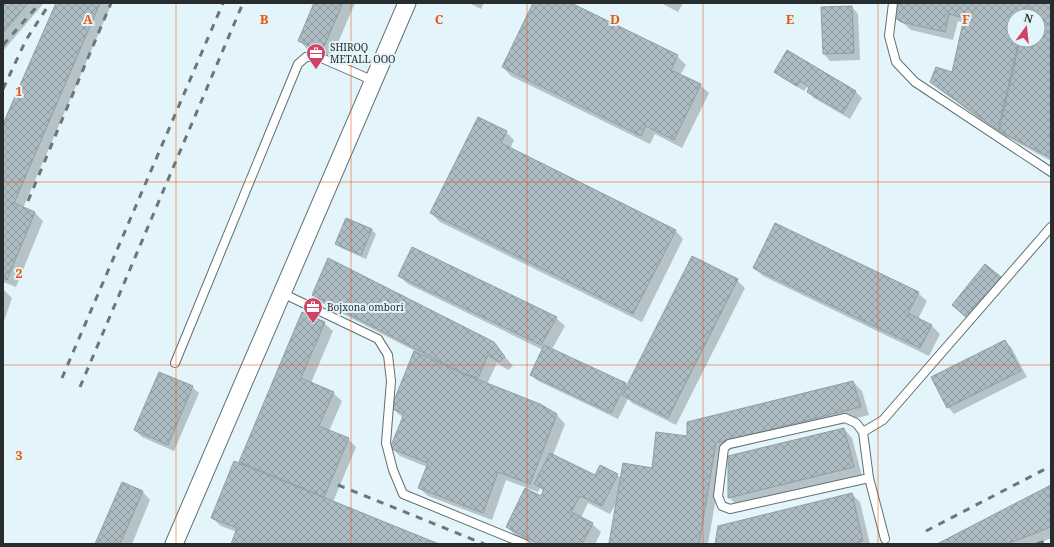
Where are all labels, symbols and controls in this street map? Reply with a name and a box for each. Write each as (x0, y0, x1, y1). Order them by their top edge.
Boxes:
north arrow (1006, 8, 1046, 48)
text: N (1023, 9, 1035, 26)
text: A (83, 10, 93, 28)
text: B (260, 10, 269, 28)
text: C (435, 10, 444, 28)
text: D (610, 10, 620, 28)
text: E (786, 10, 795, 28)
text: F (962, 10, 970, 28)
place label: SHIROQ METALL ООО (330, 40, 395, 66)
office icon: SHIROQ METALL ООО (305, 42, 327, 70)
text: 1 (15, 82, 23, 100)
text: 2 (15, 264, 23, 282)
office icon: Bojxona ombori (302, 296, 324, 324)
place label: Bojxona ombori (327, 300, 404, 314)
text: 3 (15, 446, 23, 464)

